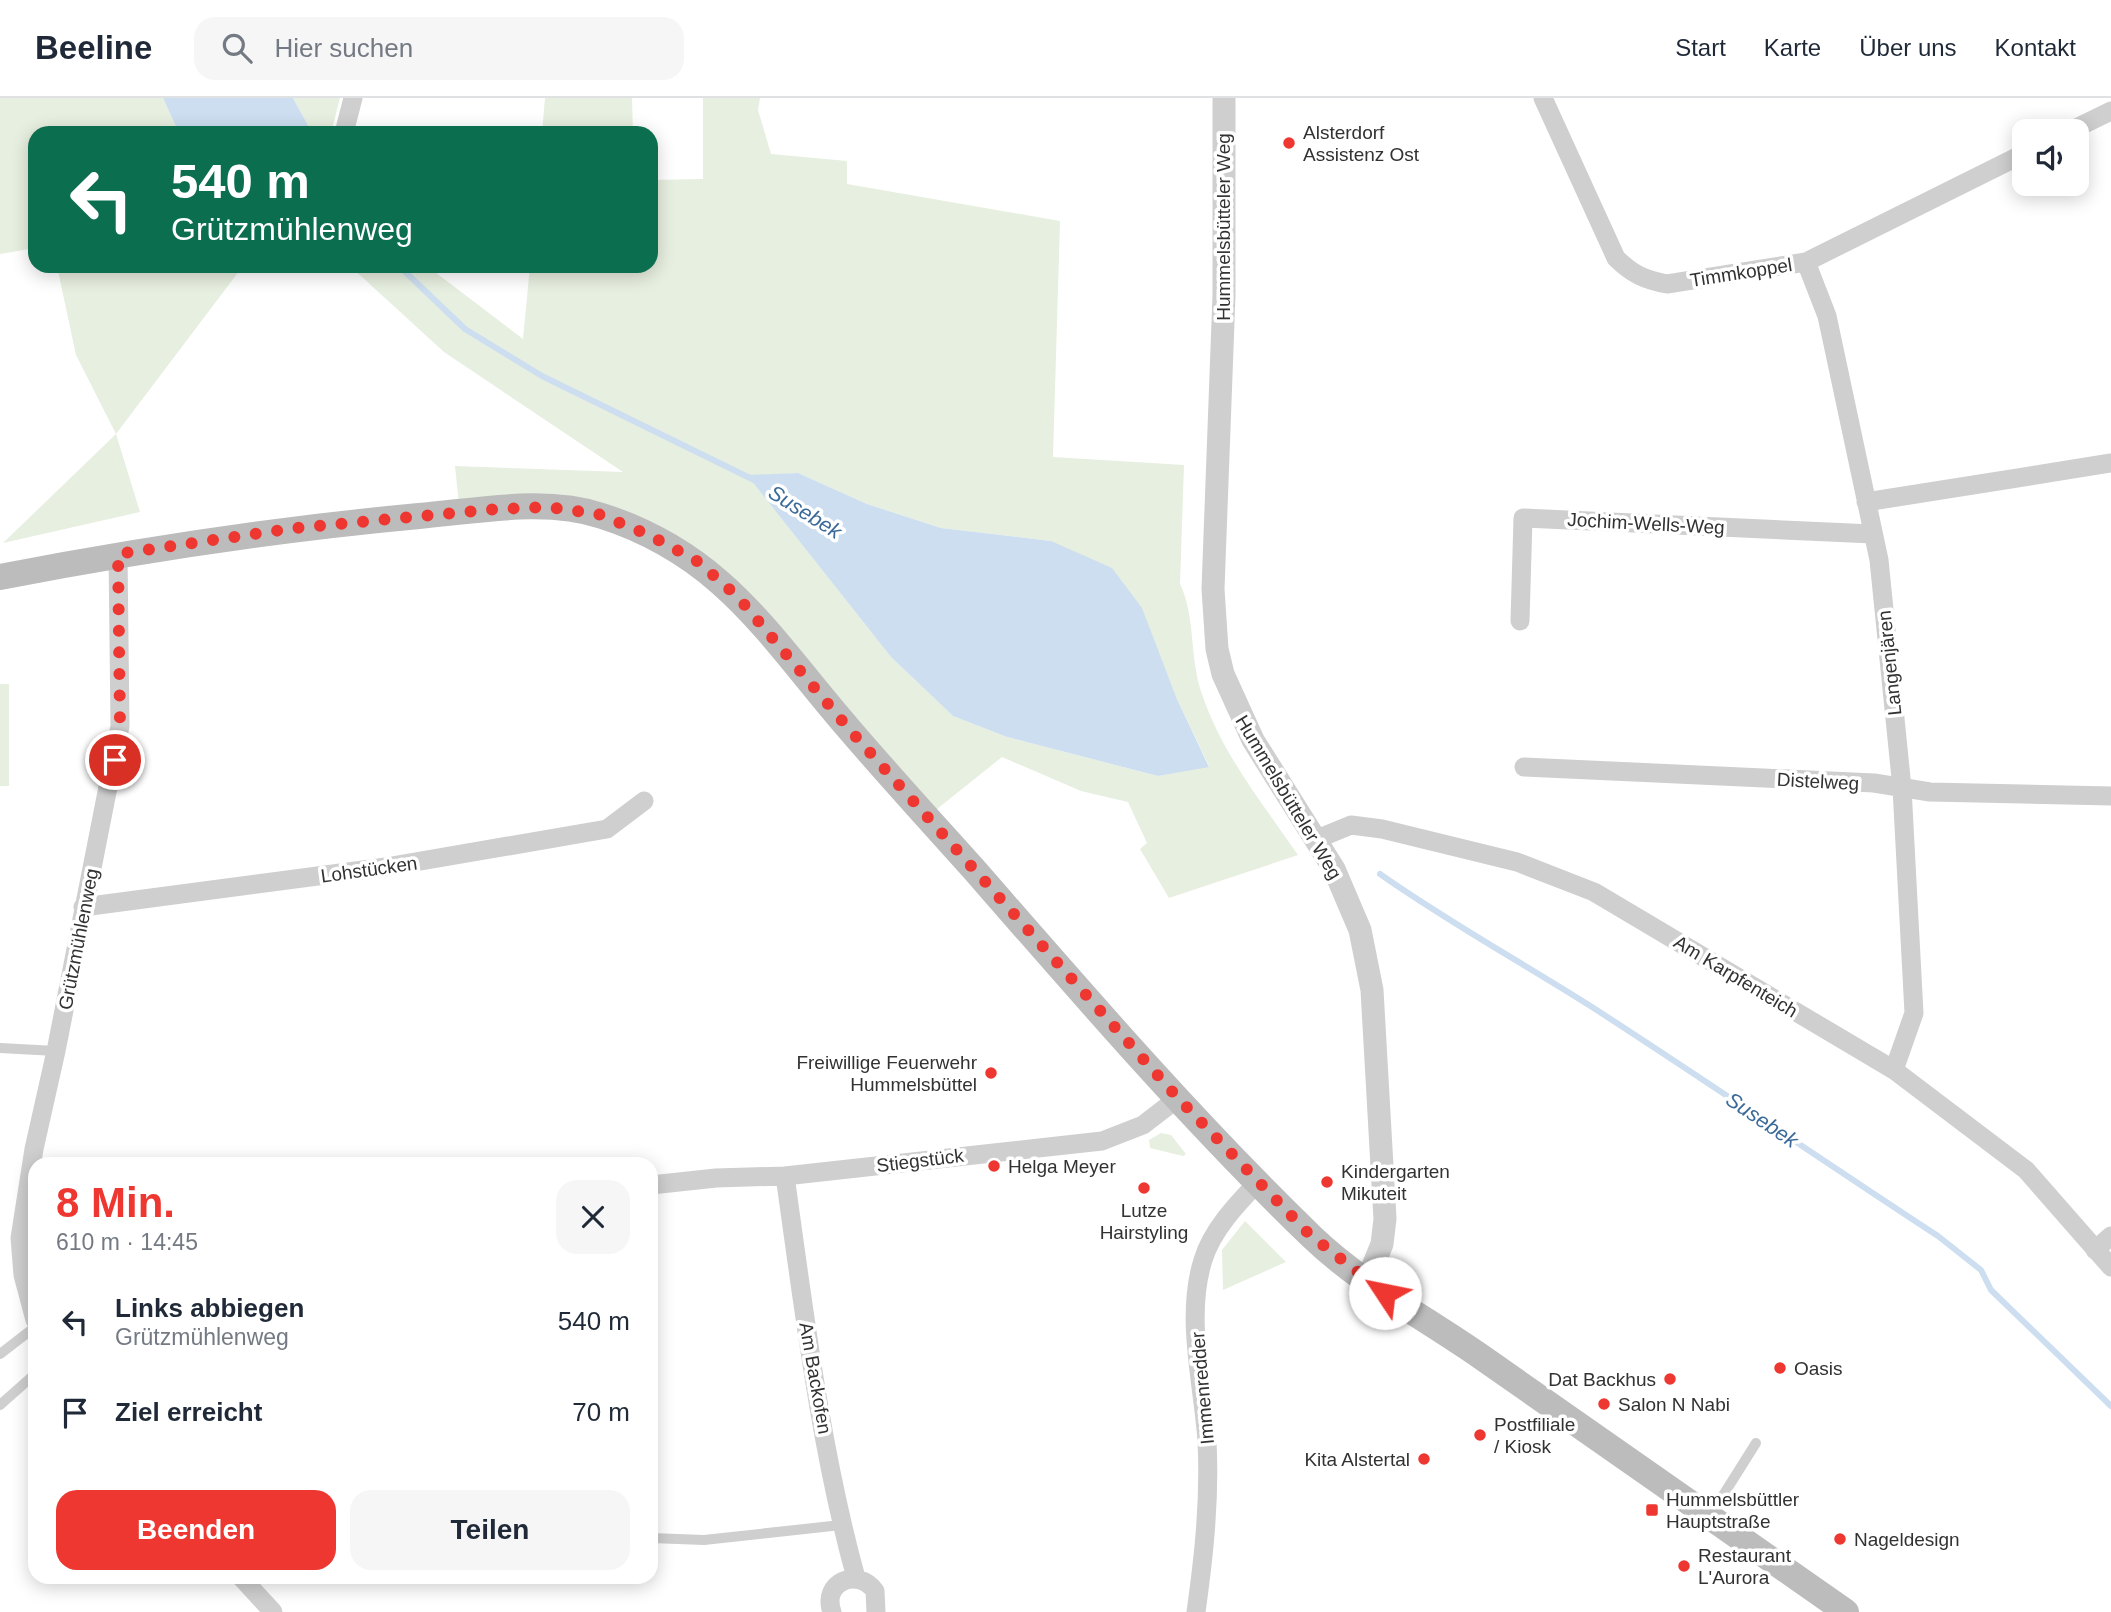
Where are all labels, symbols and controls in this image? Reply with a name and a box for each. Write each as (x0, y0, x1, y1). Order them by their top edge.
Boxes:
search box (194, 17, 684, 80)
text: Beeline (35, 29, 152, 66)
icon: search (218, 29, 256, 67)
text: Hier suchen (274, 33, 413, 63)
text: Start (1675, 34, 1726, 61)
text: Karte (1764, 34, 1821, 61)
text: Über uns (1859, 34, 1957, 61)
text: Kontakt (1995, 34, 2076, 61)
map controls (2012, 119, 2089, 196)
button: sound (2012, 119, 2089, 196)
place label: Alsterdorf Assistenz Ost (1303, 122, 1420, 165)
street label: Hummelsbütteler Weg (1213, 133, 1234, 321)
marker: Alsterdorf Assistenz Ost (1281, 135, 1297, 151)
icon: left (56, 154, 147, 245)
text: 540 m (171, 154, 310, 208)
text: Grützmühlenweg (171, 211, 413, 247)
street label: Timmkoppel (1689, 254, 1793, 291)
water label: Susebek (765, 480, 847, 544)
street label: Jochim-Wells-Weg (1567, 509, 1725, 538)
street label: Langenjären (1874, 609, 1905, 717)
street label: Hummelsbütteler Weg (1231, 711, 1346, 883)
pin (85, 730, 145, 790)
icon: arrive (96, 741, 134, 779)
street label: Distelweg (1776, 769, 1860, 794)
street label: Lohstücken (319, 852, 419, 887)
street label: Grützmühlenweg (54, 867, 103, 1012)
street label: Am Karpfenteich (1670, 931, 1801, 1022)
place label: Freiwillige Feuerwehr Hummelsbüttel (796, 1052, 978, 1095)
marker: Freiwillige Feuerwehr Hummelsbüttel (983, 1065, 999, 1081)
water label: Susebek (1722, 1087, 1804, 1153)
street label: Stiegstück (875, 1145, 965, 1176)
place label: Helga Meyer (1008, 1156, 1116, 1177)
marker: Helga Meyer (986, 1158, 1002, 1174)
place label: Kindergarten Mikuteit (1341, 1161, 1450, 1204)
marker: Kindergarten Mikuteit (1319, 1174, 1335, 1190)
text: 8 Min. (56, 1179, 175, 1226)
button: close (556, 1180, 630, 1254)
marker: Lutze Hairstyling (1136, 1180, 1152, 1196)
place label: Lutze Hairstyling (1100, 1200, 1188, 1243)
text: 610 m · 14:45 (56, 1229, 198, 1255)
position arrow (1348, 1256, 1422, 1330)
text: Links abbiegen (115, 1293, 304, 1323)
icon: left (56, 1303, 94, 1341)
text: 540 m (558, 1306, 630, 1336)
street label: Am Backofen (795, 1321, 836, 1436)
text: Grützmühlenweg (115, 1324, 289, 1350)
street label: Immenredder (1187, 1330, 1218, 1445)
place label: Oasis (1794, 1358, 1843, 1379)
marker: Oasis (1772, 1360, 1788, 1376)
place label: Dat Backhus (1548, 1369, 1656, 1390)
marker: Dat Backhus (1662, 1371, 1678, 1387)
icon: arrive (56, 1394, 94, 1432)
place label: Salon N Nabi (1618, 1394, 1730, 1415)
marker: Salon N Nabi (1596, 1396, 1612, 1412)
text: Ziel erreicht (115, 1397, 262, 1427)
text: 70 m (572, 1397, 630, 1427)
place label: Postfiliale / Kiosk (1494, 1414, 1575, 1457)
marker: Postfiliale / Kiosk (1472, 1427, 1488, 1443)
place label: Kita Alstertal (1304, 1449, 1410, 1470)
marker: Kita Alstertal (1416, 1451, 1432, 1467)
place label: Hummelsbüttler Hauptstraße (1666, 1489, 1800, 1532)
button: Beenden (56, 1490, 336, 1570)
button: Teilen (350, 1490, 630, 1570)
marker: Hummelsbüttler Hauptstraße (1644, 1502, 1660, 1518)
place label: Nageldesign (1854, 1529, 1960, 1550)
marker: Nageldesign (1832, 1531, 1848, 1547)
place label: Restaurant L'Aurora (1698, 1545, 1792, 1588)
marker: Restaurant L'Aurora (1676, 1558, 1692, 1574)

